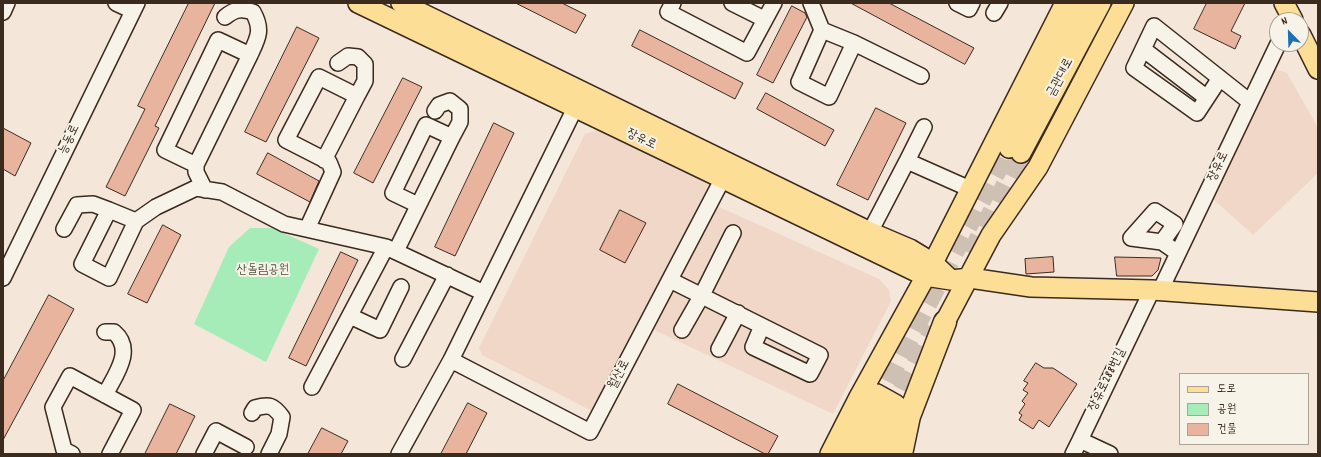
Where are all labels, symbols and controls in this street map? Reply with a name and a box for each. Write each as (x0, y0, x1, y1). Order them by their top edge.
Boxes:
north arrow (1269, 12, 1309, 52)
text: N (1279, 13, 1290, 30)
street label: 금관대로 (1044, 56, 1078, 100)
street label: 능동로 (56, 122, 84, 158)
street label: 장유로 (623, 126, 659, 154)
street label: 장유로 (1205, 149, 1233, 185)
park label: 산돌림공원 (237, 263, 289, 279)
street label: 장유로288번길 (1086, 346, 1130, 414)
street label: 월산로 (606, 357, 634, 393)
legend (1179, 373, 1309, 445)
text: 도로 (1217, 381, 1236, 398)
text: 공원 (1217, 401, 1236, 418)
text: 건물 (1217, 421, 1236, 438)

